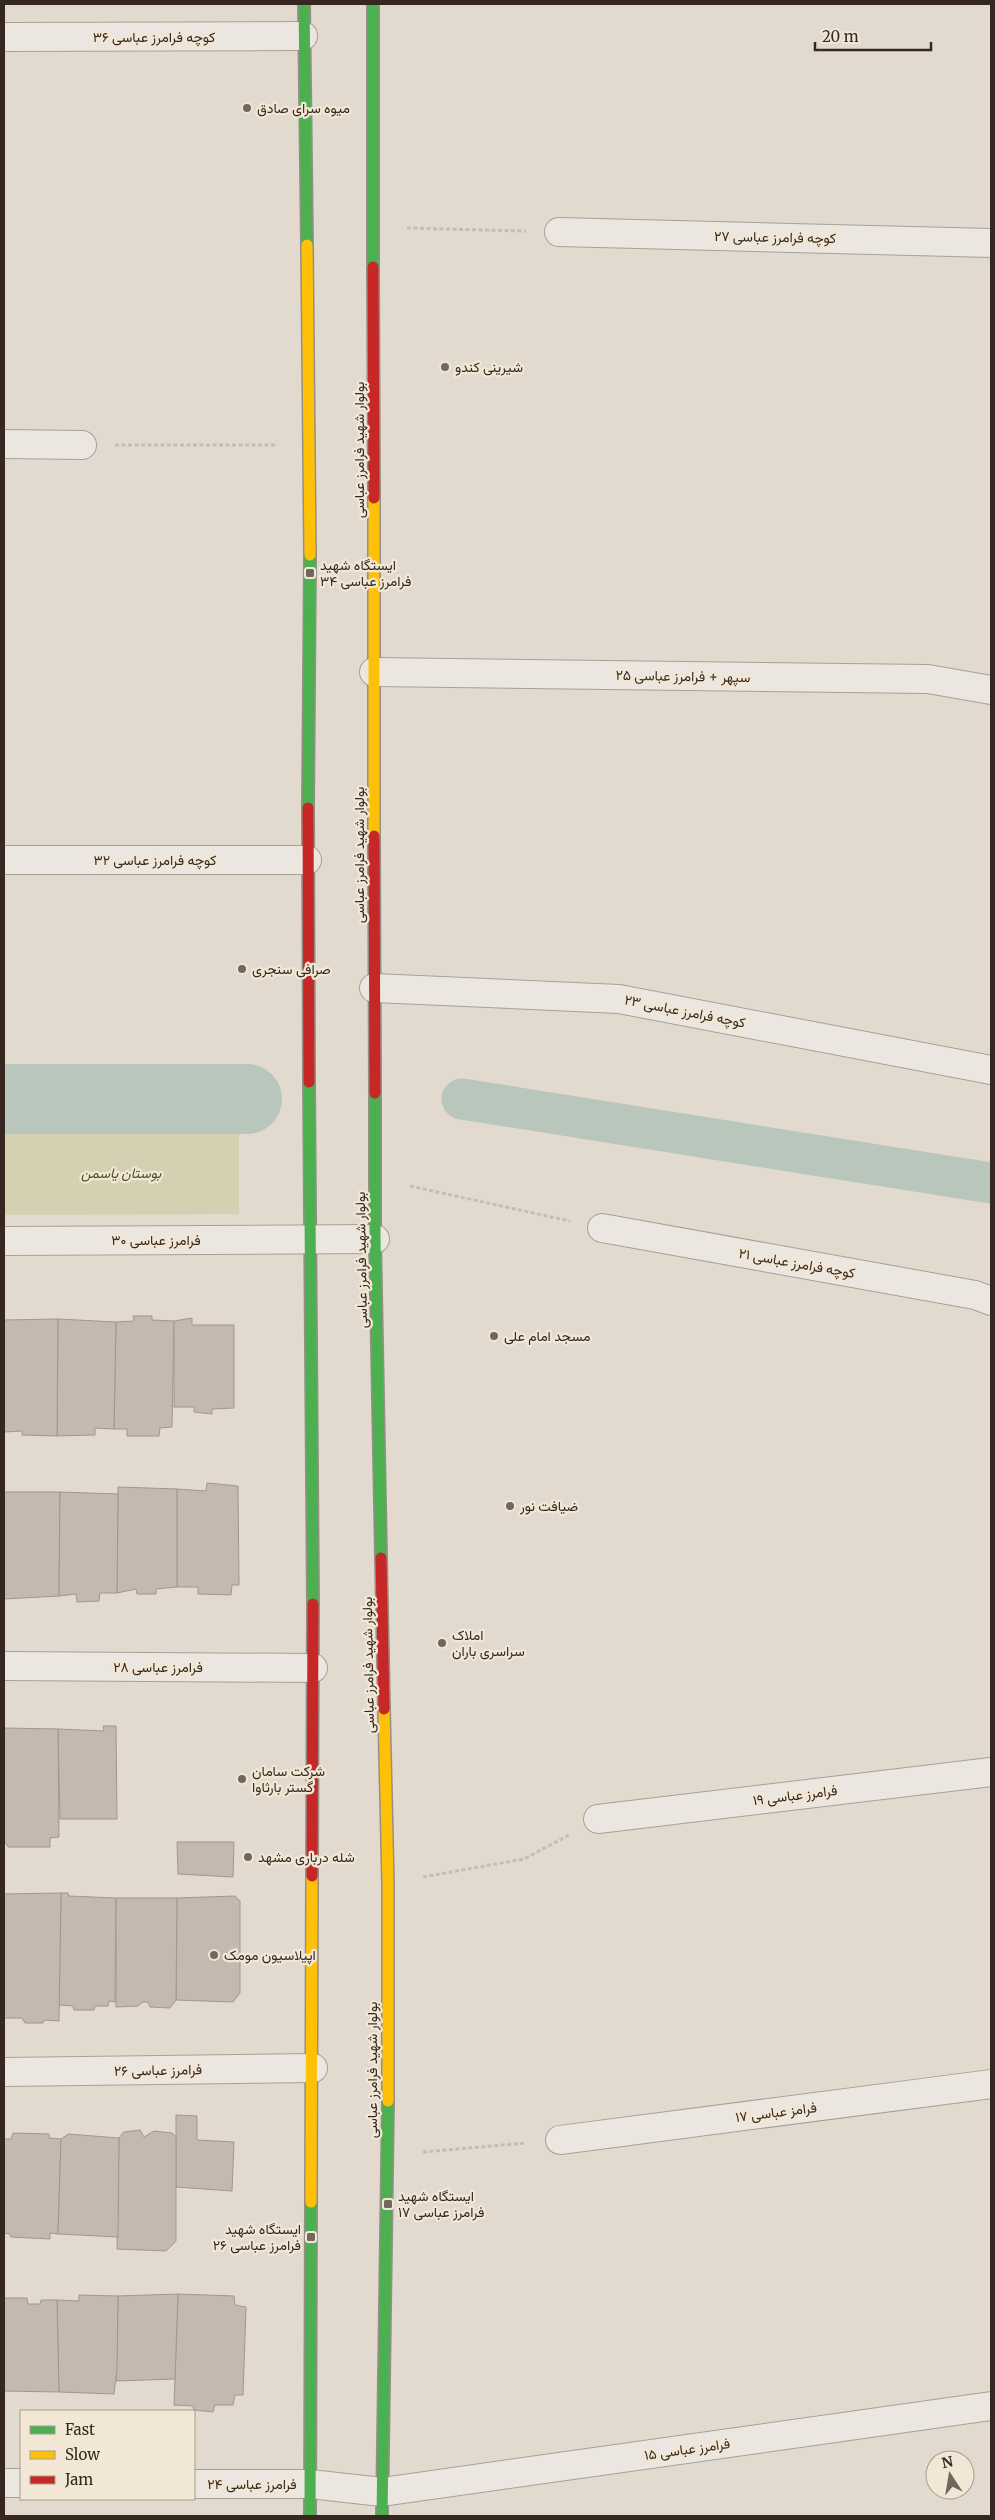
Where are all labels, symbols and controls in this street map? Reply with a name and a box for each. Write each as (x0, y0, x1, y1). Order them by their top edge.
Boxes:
scale bar (815, 20, 931, 52)
text: 20 m (822, 27, 859, 46)
street label: کوچه فرامرز عباسی ۳۶ (93, 28, 215, 47)
place label: میوه سرای صادق (257, 99, 350, 117)
marker: میوه سرای صادق (241, 102, 253, 114)
street label: کوچه فرامرز عباسی ۲۷ (714, 227, 836, 248)
place label: شیرینی کندو (455, 358, 523, 376)
marker: شیرینی کندو (439, 361, 451, 373)
street label: بولوار شهید فرامرز عباسی (350, 382, 368, 518)
place label: ایستگاه شهید فرامرز عباسی ۳۴ (320, 556, 411, 590)
marker: ایستگاه شهید فرامرز عباسی ۳۴ (304, 567, 316, 579)
street label: سپهر + فرامرز عباسی ۲۵ (615, 666, 751, 687)
street label: بولوار شهید فرامرز عباسی (350, 787, 368, 923)
street label: کوچه فرامرز عباسی ۳۲ (93, 851, 217, 870)
place label: صرافی سنجری (252, 960, 331, 978)
marker: صرافی سنجری (236, 963, 248, 975)
street label: کوچه فرامرز عباسی ۲۳ (623, 990, 747, 1033)
park label: بوستان یاسمن (81, 1164, 162, 1182)
street label: بولوار شهید فرامرز عباسی (351, 1192, 371, 1328)
street label: فرامرز عباسی ۳۰ (111, 1231, 201, 1249)
street label: کوچه فرامرز عباسی ۲۱ (737, 1244, 857, 1283)
place label: مسجد امام علی (504, 1327, 590, 1345)
marker: مسجد امام علی (488, 1330, 500, 1342)
place label: ضیافت نور (519, 1497, 578, 1515)
marker: ضیافت نور (504, 1500, 516, 1512)
street label: بولوار شهید فرامرز عباسی (358, 1597, 378, 1733)
place label: املاک سراسری باران (452, 1626, 525, 1660)
marker: املاک سراسری باران (436, 1637, 448, 1649)
street label: فرامرز عباسی ۲۸ (113, 1658, 203, 1676)
place label: شرکت سامان گستر بارثاوا (252, 1762, 325, 1796)
marker: شرکت سامان گستر بارثاوا (236, 1773, 248, 1785)
street label: فرامرز عباسی ۱۹ (752, 1781, 838, 1809)
place label: شله درباری مشهد (258, 1848, 355, 1866)
marker: شله درباری مشهد (242, 1851, 254, 1863)
place label: اپیلاسیون مومک (224, 1946, 316, 1965)
marker: اپیلاسیون مومک (208, 1949, 220, 1961)
street label: بولوار شهید فرامرز عباسی (363, 2002, 381, 2138)
street label: فرامرز عباسی ۲۶ (114, 2060, 202, 2080)
street label: فرامز عباسی ۱۷ (734, 2098, 818, 2126)
place label: ایستگاه شهید فرامرز عباسی ۱۷ (398, 2187, 484, 2221)
marker: ایستگاه شهید فرامرز عباسی ۱۷ (382, 2198, 394, 2210)
place label: ایستگاه شهید فرامرز عباسی ۲۶ (213, 2220, 301, 2254)
marker: ایستگاه شهید فرامرز عباسی ۲۶ (305, 2231, 317, 2243)
legend (20, 2410, 195, 2500)
text: Fast (65, 2420, 95, 2439)
street label: فرامرز عباسی ۱۵ (643, 2434, 731, 2464)
text: Slow (65, 2445, 100, 2464)
north arrow (925, 2450, 975, 2500)
text: N (940, 2452, 955, 2472)
text: Jam (64, 2470, 93, 2489)
street label: فرامرز عباسی ۲۴ (207, 2475, 297, 2493)

